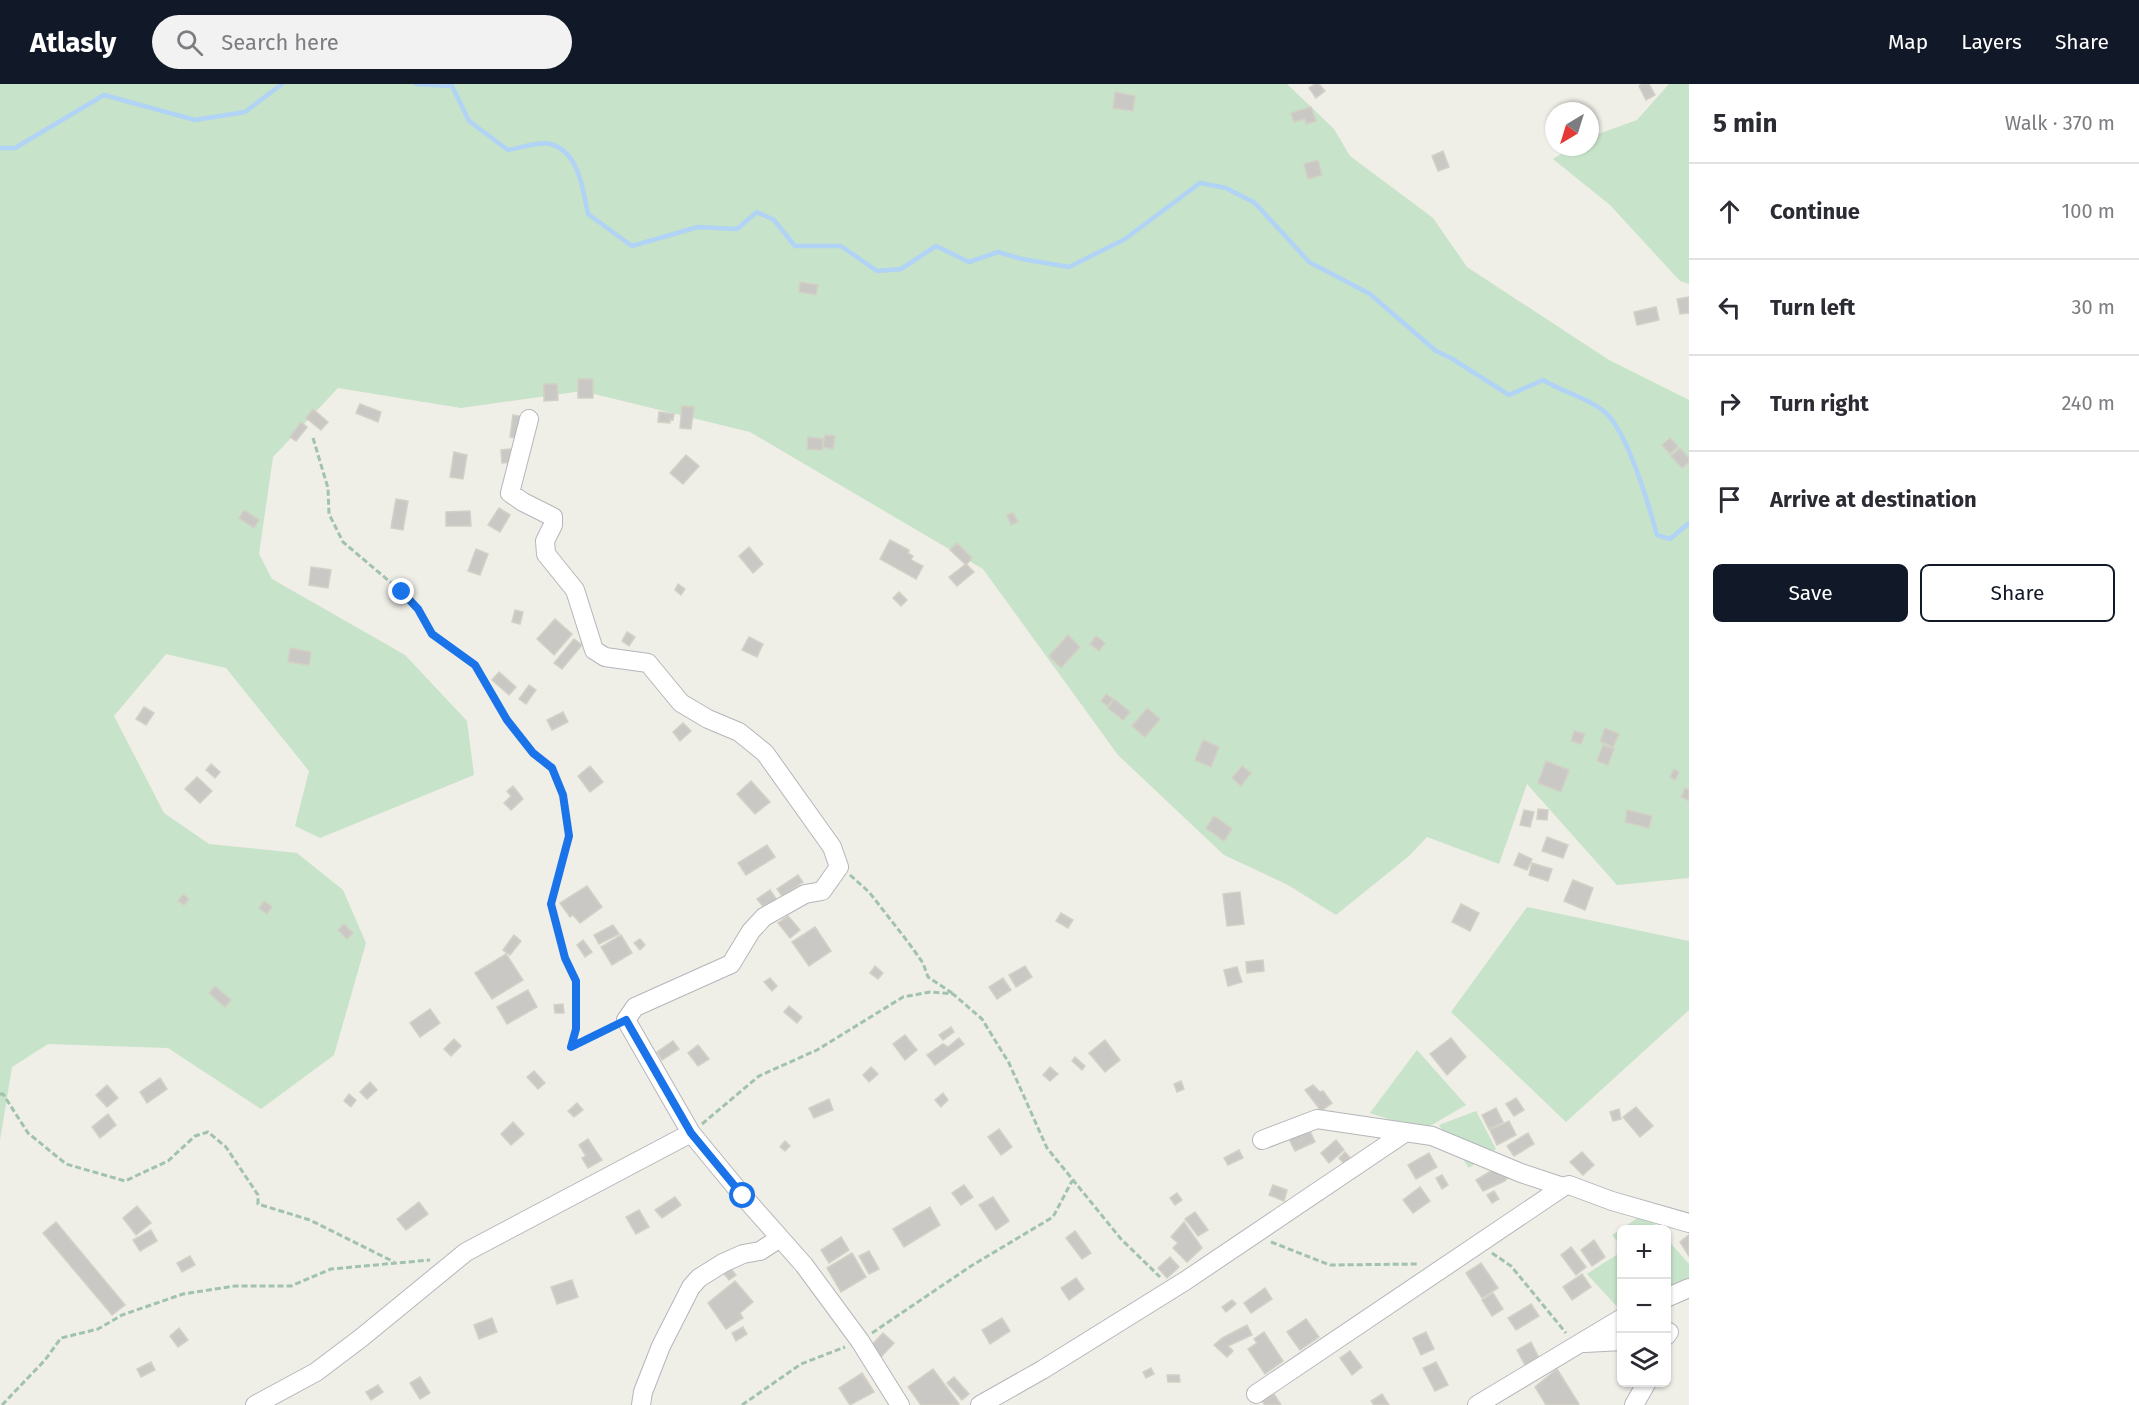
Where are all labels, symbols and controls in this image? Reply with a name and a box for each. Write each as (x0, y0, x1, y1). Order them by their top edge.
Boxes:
search box (152, 15, 572, 69)
text: Atlasly (30, 26, 116, 59)
icon: search (173, 26, 206, 59)
text: Search here (221, 29, 339, 56)
text: Map (1888, 29, 1928, 55)
text: Layers (1961, 29, 2022, 55)
text: Share (2055, 29, 2109, 55)
north arrow (1545, 102, 1599, 156)
text: 5 min (1713, 108, 1777, 139)
text: Walk · 370 m (2005, 111, 2115, 135)
icon: ahead (1713, 195, 1746, 228)
text: Continue (1770, 198, 1860, 225)
text: 100 m (2062, 199, 2115, 223)
icon: left (1713, 291, 1746, 324)
text: Turn left (1770, 294, 1855, 321)
text: 30 m (2071, 295, 2115, 319)
icon: right (1713, 387, 1746, 420)
text: Turn right (1770, 390, 1869, 417)
text: 240 m (2061, 391, 2115, 415)
icon: arrive (1713, 483, 1746, 516)
text: Arrive at destination (1770, 486, 1977, 513)
button: Save (1713, 564, 1908, 622)
button: Share (1920, 564, 2115, 622)
route end (388, 578, 414, 604)
route start (729, 1182, 755, 1208)
map controls (1617, 1225, 1671, 1387)
button: + (1617, 1225, 1671, 1279)
button: − (1617, 1279, 1671, 1333)
button: layers (1617, 1333, 1671, 1387)

